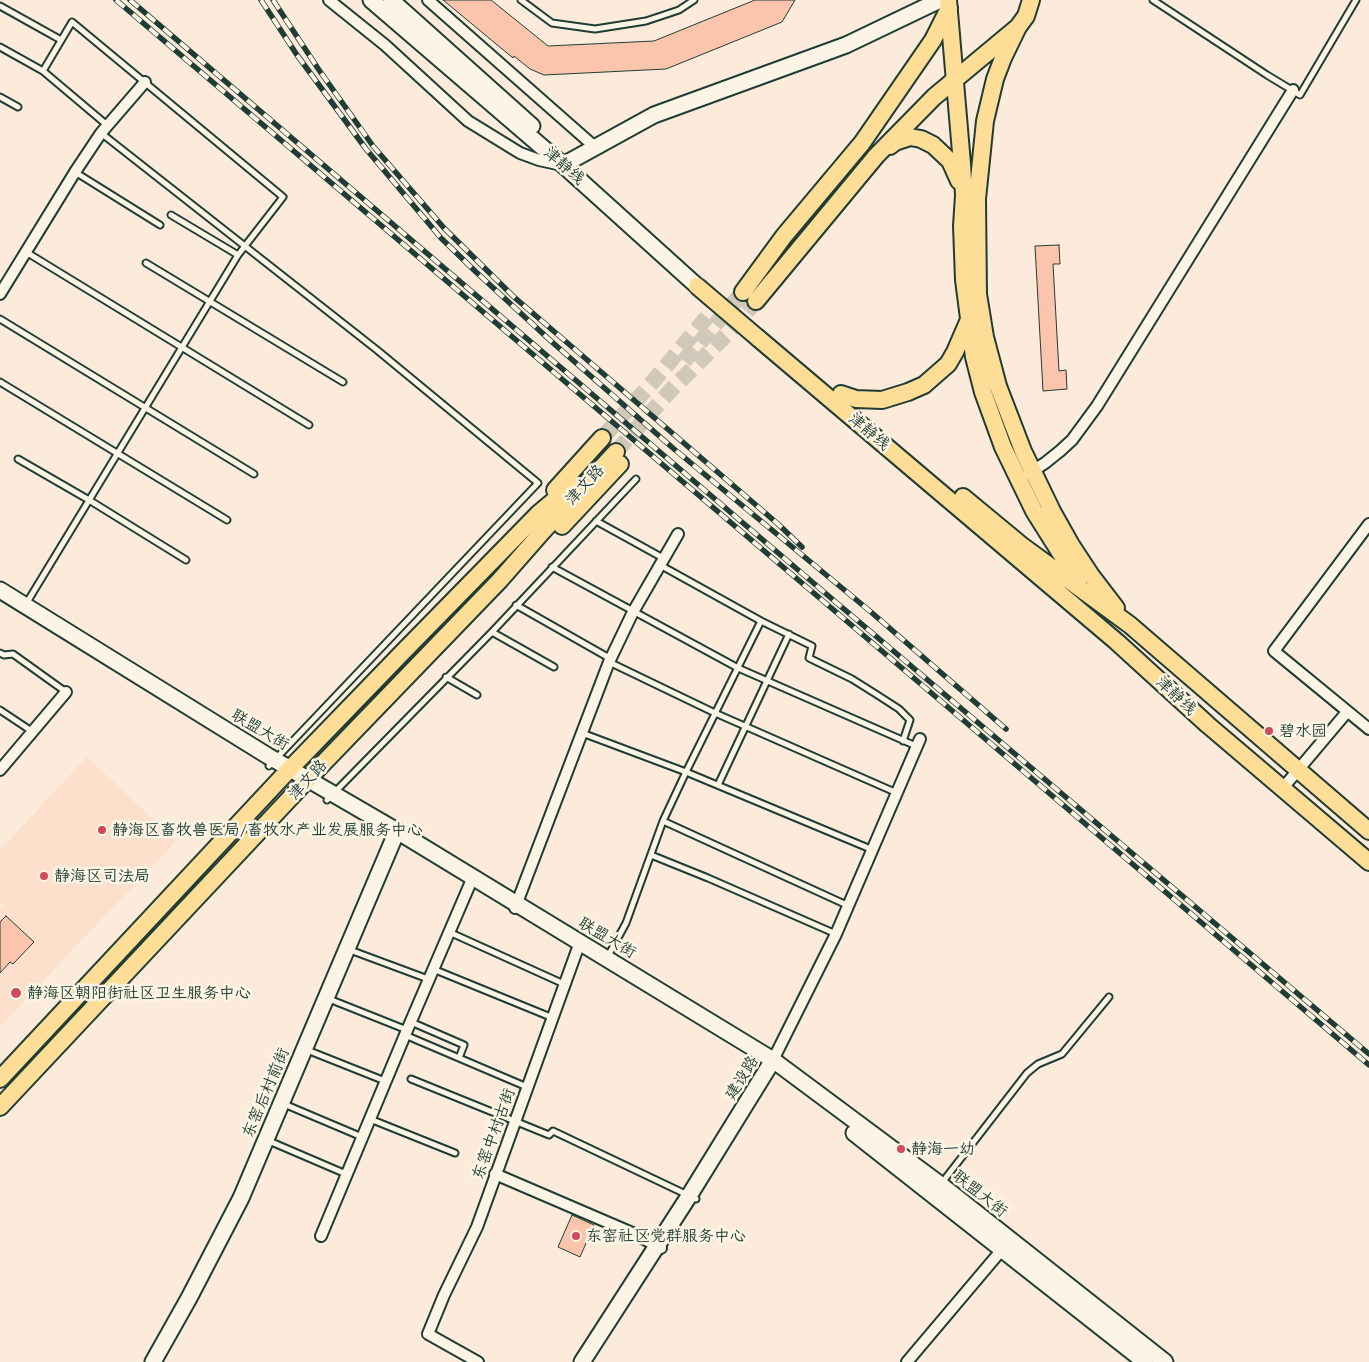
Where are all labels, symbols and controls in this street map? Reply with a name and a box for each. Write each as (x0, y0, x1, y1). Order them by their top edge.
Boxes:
street label: 津静线 (540, 143, 588, 189)
street label: 津静线 (844, 409, 894, 455)
street label: 津文路 (562, 461, 608, 509)
street label: 津静线 (1152, 673, 1200, 719)
street label: 联盟大街 (228, 705, 292, 755)
place label: 碧水园 (1279, 721, 1327, 741)
marker: 碧水园 (1263, 725, 1275, 737)
street label: 津文路 (285, 756, 331, 804)
place label: 静海区畜牧兽医局/畜牧水产业发展服务中心 (112, 820, 423, 840)
marker: 静海区畜牧兽医局/畜牧水产业发展服务中心 (96, 824, 108, 836)
place label: 静海区司法局 (54, 866, 150, 886)
marker: 静海区司法局 (38, 870, 50, 882)
street label: 联盟大街 (575, 913, 639, 963)
place label: 静海区朝阳街社区卫生服务中心 (27, 983, 251, 1003)
marker: 静海区朝阳街社区卫生服务中心 (9, 986, 23, 1000)
street label: 东窑后村前街 (238, 1045, 294, 1141)
street label: 建设路 (721, 1053, 763, 1103)
street label: 东窑中村古街 (469, 1086, 519, 1182)
place label: 静海一幼 (911, 1139, 975, 1159)
marker: 静海一幼 (895, 1143, 907, 1155)
street label: 联盟大街 (949, 1167, 1011, 1221)
place label: 东窑社区党群服务中心 (586, 1226, 746, 1246)
marker: 东窑社区党群服务中心 (570, 1230, 582, 1242)

